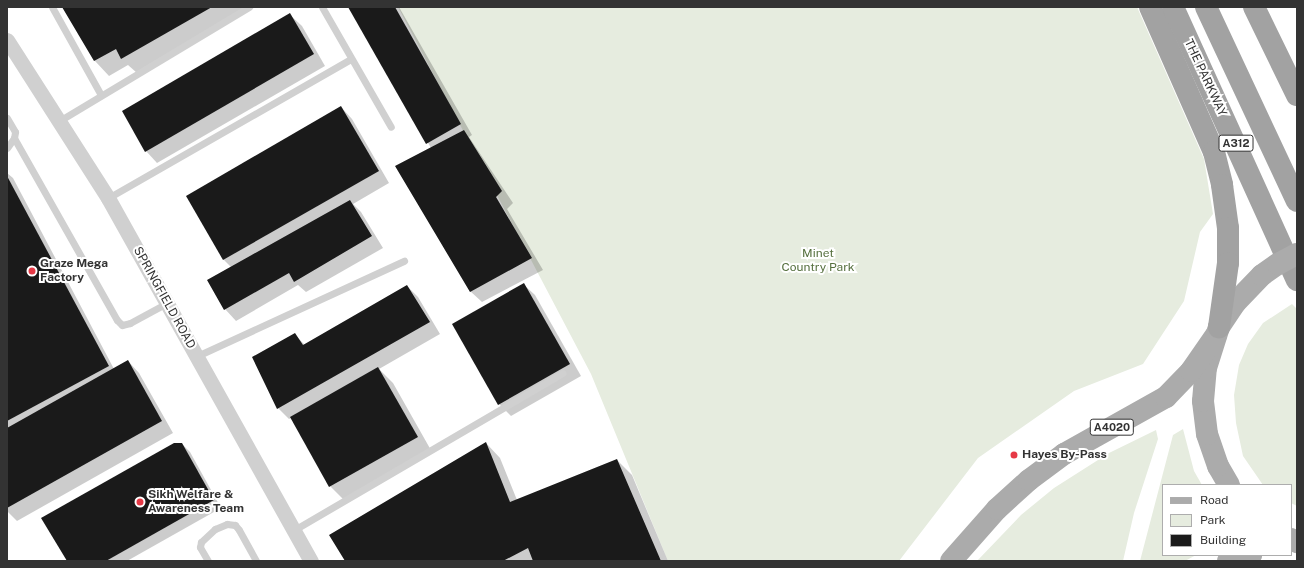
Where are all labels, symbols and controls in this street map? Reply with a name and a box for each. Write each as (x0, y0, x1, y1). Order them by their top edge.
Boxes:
street label: THE PARKWAY (1181, 37, 1229, 119)
road number: A312 (1218, 134, 1254, 152)
street label: SPRINGFIELD ROAD (130, 244, 198, 352)
park label: Minet Country Park (781, 247, 855, 275)
place label: Graze Mega Factory (40, 257, 108, 285)
marker: Graze Mega Factory (27, 266, 37, 276)
road number: A4020 (1089, 418, 1135, 436)
place label: Hayes By-Pass (1022, 448, 1107, 462)
marker: Hayes By-Pass (1009, 450, 1019, 460)
legend (1162, 484, 1292, 556)
place label: Sikh Welfare & Awareness Team (148, 488, 244, 516)
text: Road (1200, 493, 1228, 507)
marker: Sikh Welfare & Awareness Team (135, 497, 145, 507)
text: Park (1200, 513, 1226, 527)
text: Building (1200, 533, 1246, 547)

